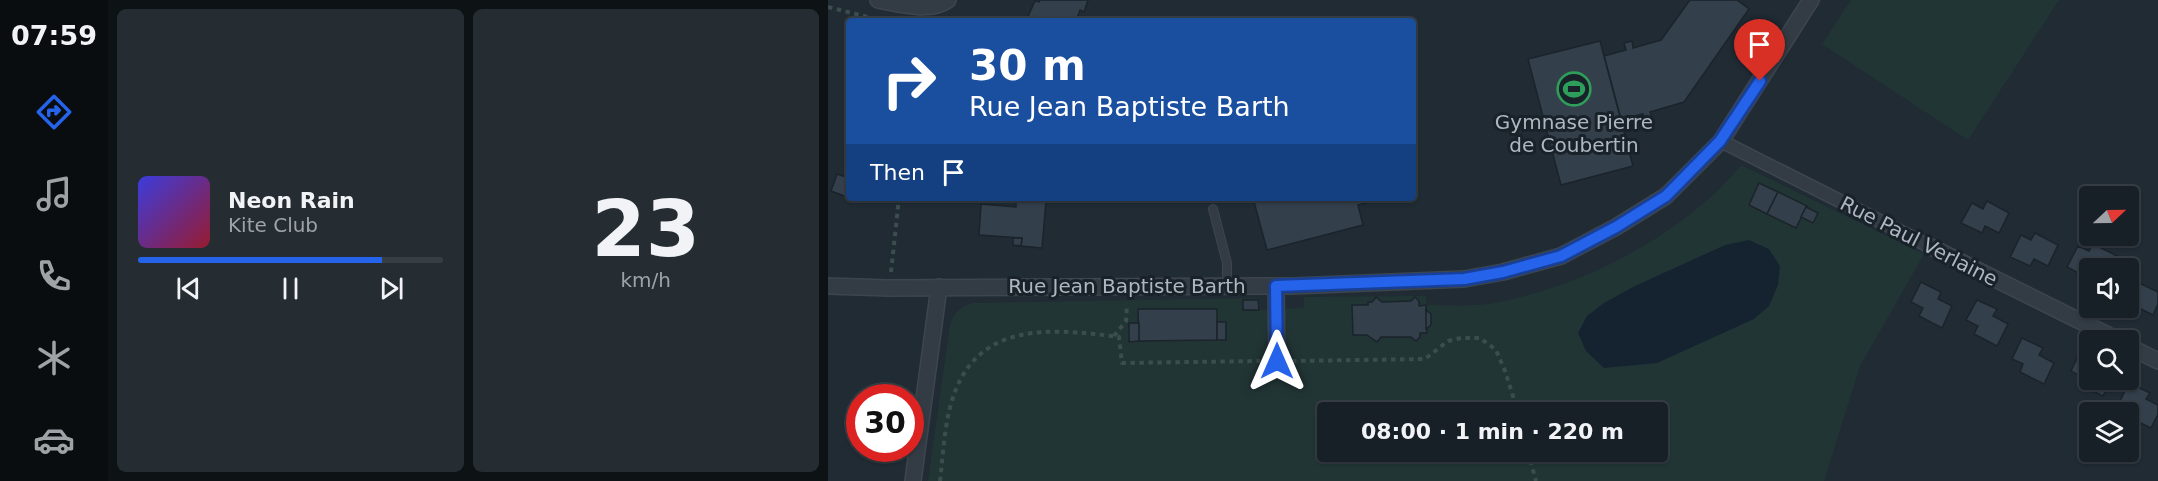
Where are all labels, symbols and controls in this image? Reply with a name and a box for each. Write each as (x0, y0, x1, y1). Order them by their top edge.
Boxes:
pin (1734, 19, 1785, 81)
text: 07:59 (11, 20, 97, 51)
icon: arrive (1743, 28, 1776, 61)
text: 30 m (969, 41, 1086, 90)
icon: right (870, 42, 948, 120)
sports icon: Gymnase Pierre de Coubertin (1556, 71, 1592, 107)
icon: directions (33, 91, 75, 133)
text: Rue Jean Baptiste Barth (969, 91, 1290, 122)
place label: Gymnase Pierre de Coubertin (1495, 110, 1653, 157)
icon: arrive (937, 156, 970, 189)
text: Then (870, 160, 925, 185)
icon: music (33, 173, 75, 215)
text: 23 (591, 184, 700, 274)
north arrow (2079, 186, 2139, 246)
map controls (2079, 186, 2139, 462)
text: Neon Rain (228, 188, 355, 213)
street label: Rue Paul Verlaine (1836, 191, 2002, 291)
text: Kite Club (228, 213, 318, 237)
icon: phone (33, 255, 75, 297)
button: sound (2079, 258, 2139, 318)
text: km/h (621, 268, 671, 292)
icon: previous (172, 272, 205, 305)
icon: pause (274, 272, 307, 305)
icon: next (375, 272, 408, 305)
street label: Rue Jean Baptiste Barth (1008, 274, 1246, 298)
position arrow (1245, 329, 1309, 393)
button: search (2079, 330, 2139, 390)
icon: climate (33, 337, 75, 379)
speed limit sign: 30 (846, 384, 924, 462)
button: layers (2079, 402, 2139, 462)
icon: car (33, 419, 75, 461)
text: 08:00 · 1 min · 220 m (1361, 419, 1624, 444)

